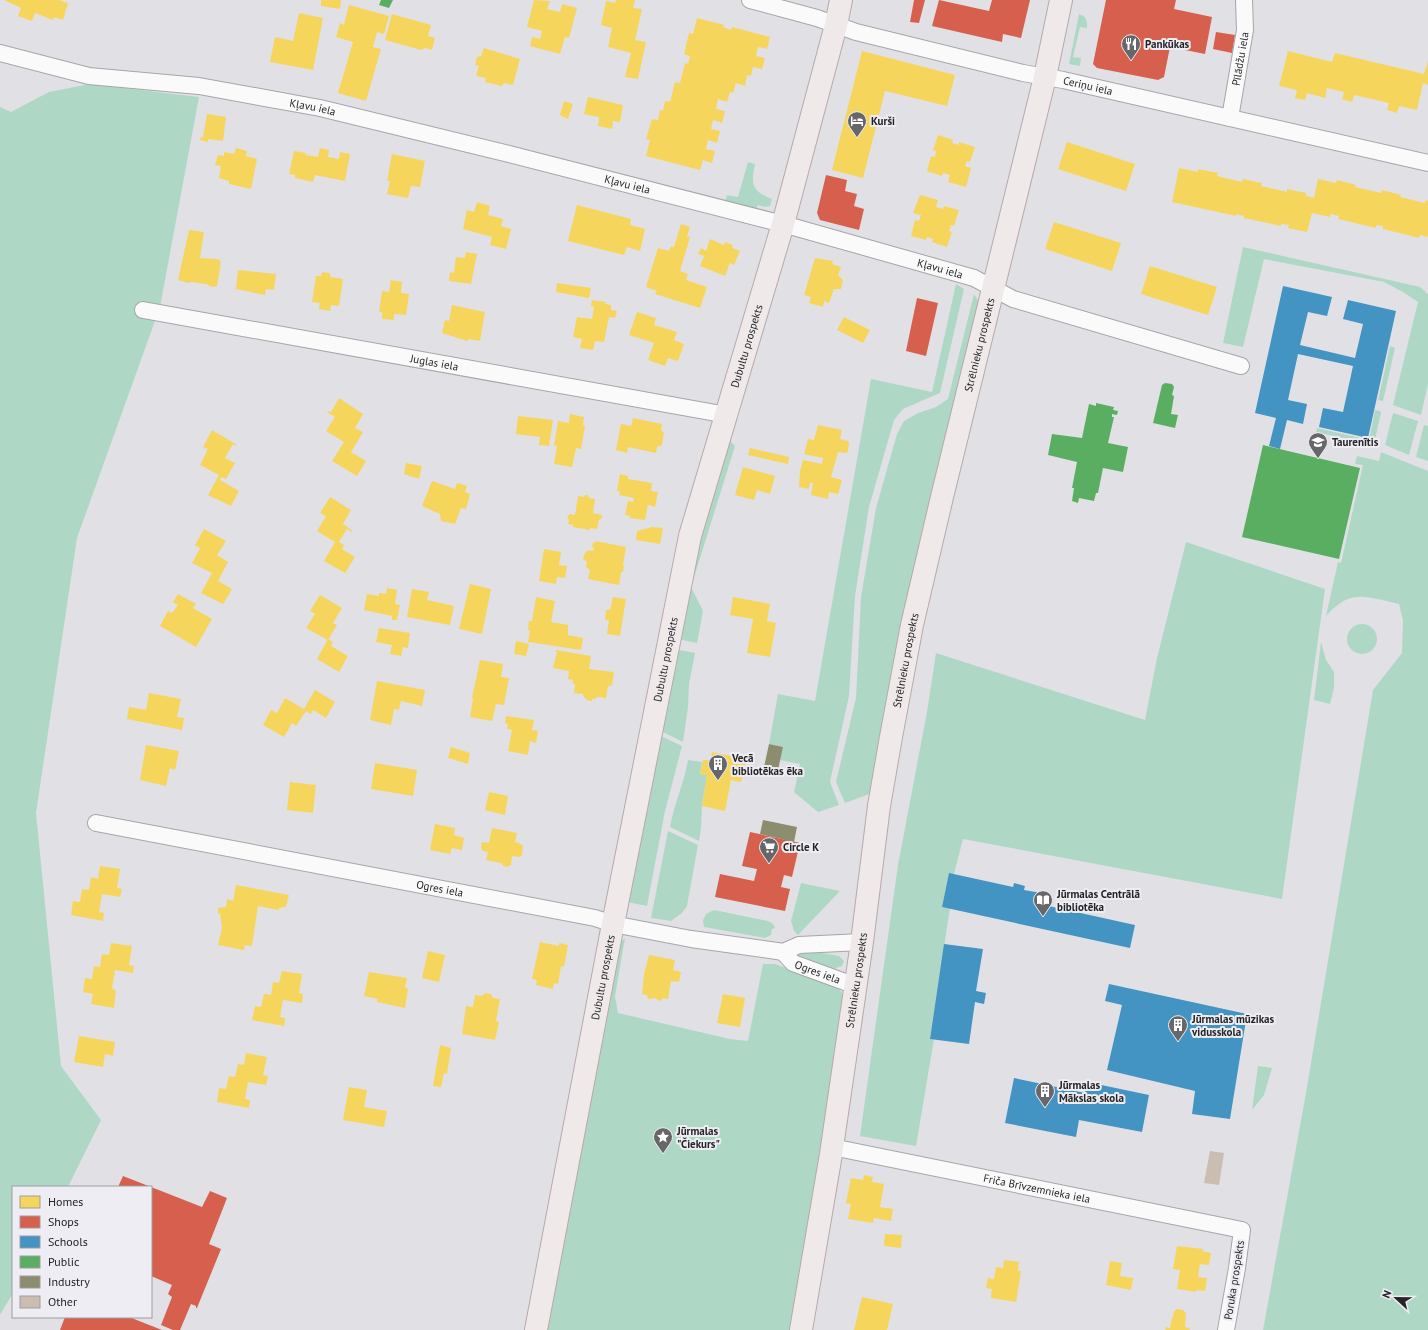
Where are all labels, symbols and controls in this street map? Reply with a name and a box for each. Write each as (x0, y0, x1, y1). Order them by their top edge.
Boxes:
street label: Pīlādžu iela (1229, 31, 1252, 87)
restaurant icon: Pankūkas (1120, 33, 1142, 61)
place label: Pankūkas (1145, 37, 1190, 51)
street label: Ceriņu iela (1062, 73, 1114, 98)
street label: Kļavu iela (288, 96, 337, 119)
hotel icon: Kurši (846, 110, 868, 138)
place label: Kurši (871, 114, 895, 128)
street label: Kļavu iela (603, 172, 652, 197)
street label: Kļavu iela (916, 255, 965, 282)
street label: Strēlnieku prospekts (961, 296, 998, 393)
street label: Dubultu prospekts (728, 302, 766, 389)
street label: Juglas iela (408, 351, 459, 374)
school or university icon: Taurenītis (1307, 431, 1329, 459)
place label: Taurenītis (1332, 435, 1379, 449)
street label: Strēlnieku prospekts (890, 611, 922, 709)
street label: Dubultu prospekts (650, 615, 681, 703)
place label: Vecā bibliotēkas ēka (731, 751, 803, 778)
building icon: Vecā bibliotēkas ēka (707, 753, 729, 781)
supermarket icon: Circle K (758, 836, 780, 864)
place label: Circle K (783, 840, 819, 854)
street label: Ogres iela (415, 877, 465, 900)
place label: Jūrmalas Centrālā bibliotēka (1056, 887, 1140, 914)
library icon: Jūrmalas Centrālā bibliotēka (1032, 889, 1054, 917)
street label: Strēlnieku prospekts (842, 931, 870, 1029)
street label: Dubultu prospekts (588, 933, 618, 1021)
street label: Ogres iela (793, 957, 842, 987)
place label: Jūrmalas mūzikas vidusskola (1191, 1012, 1275, 1039)
building icon: Jūrmalas mūzikas vidusskola (1167, 1014, 1189, 1042)
place label: Jūrmalas Mākslas skola (1058, 1078, 1124, 1105)
building icon: Jūrmalas Mākslas skola (1034, 1080, 1056, 1108)
place label: Jūrmalas "Čiekurs" (676, 1124, 720, 1151)
place icon: Jūrmalas "Čiekurs" (652, 1126, 674, 1154)
street label: Friča Brīvzemnieka iela (982, 1171, 1092, 1206)
legend (12, 1186, 152, 1318)
text: Homes (48, 1194, 83, 1209)
text: Shops (48, 1214, 79, 1229)
text: Schools (48, 1234, 88, 1249)
street label: Poruka prospekts (1221, 1239, 1247, 1321)
text: Public (48, 1254, 80, 1269)
text: Industry (48, 1274, 90, 1289)
north arrow (1376, 1278, 1416, 1318)
text: N (1379, 1288, 1395, 1300)
text: Other (48, 1294, 77, 1309)

